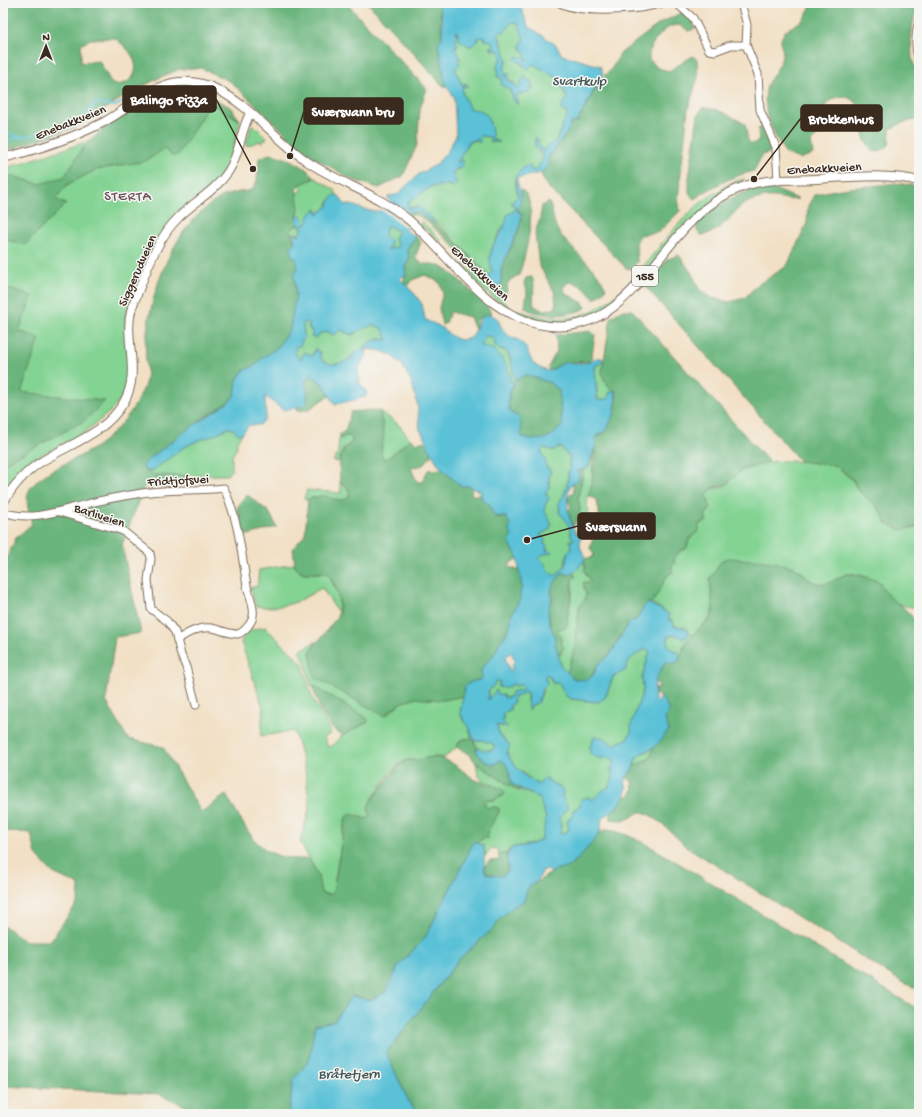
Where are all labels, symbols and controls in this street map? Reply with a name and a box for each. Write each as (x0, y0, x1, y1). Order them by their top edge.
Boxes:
north arrow (26, 26, 66, 66)
text: N (42, 32, 50, 44)
water label: Svartkulp (552, 74, 607, 91)
callout: Balingo Pizza (123, 86, 216, 112)
text: Balingo Pizza (129, 93, 209, 110)
callout: Sværsvann bru (304, 98, 403, 124)
street label: Enebakkveien (33, 102, 109, 144)
text: Sværsvann bru (311, 105, 395, 122)
callout: Brokkenhus (801, 105, 882, 131)
text: Brokkenhus (808, 112, 874, 129)
street label: Enebakkveien (786, 160, 863, 179)
district label: STERTA (104, 189, 152, 206)
street label: Siggerudveien (116, 232, 161, 309)
street label: Enebakkveien (447, 243, 512, 305)
road number: 155 (632, 266, 658, 286)
street label: Fridtjofsvei (146, 472, 209, 491)
street label: Barliveien (71, 501, 127, 532)
callout: Sværsvann (578, 513, 655, 539)
text: Sværsvann (586, 520, 647, 537)
water label: Bråtetjern (318, 1067, 380, 1084)

